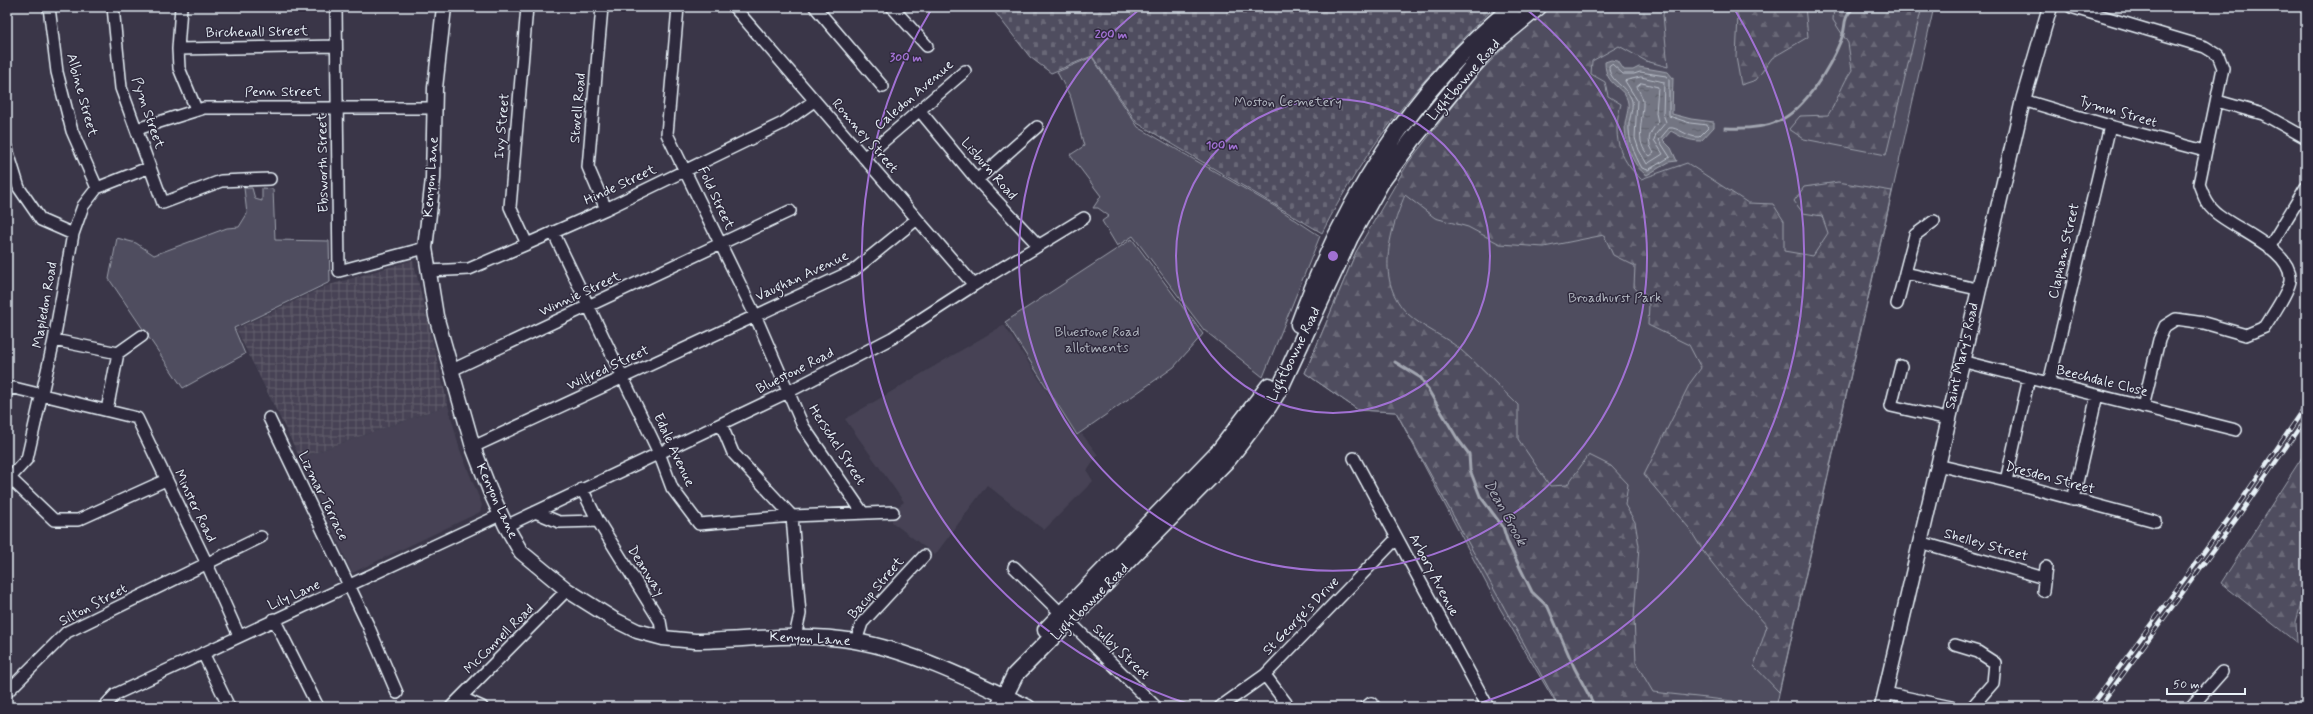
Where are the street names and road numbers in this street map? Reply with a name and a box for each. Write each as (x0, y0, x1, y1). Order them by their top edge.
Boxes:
street label: Birchenall Street (206, 22, 309, 42)
street label: Lightbowne Road (1424, 35, 1506, 126)
street label: Albine Street (62, 51, 102, 139)
street label: Caledon Avenue (871, 56, 957, 134)
street label: Stovell Road (566, 72, 590, 144)
street label: Pym Street (127, 75, 169, 152)
street label: Penn Street (245, 83, 322, 101)
street label: Ivy Street (490, 92, 514, 159)
street label: Tymm Street (2077, 92, 2159, 132)
street label: Romney Street (828, 95, 902, 177)
street label: Ebsworth Street (313, 112, 333, 213)
street label: Lisburn Road (957, 134, 1021, 204)
street label: Kenyon Lane (419, 136, 443, 218)
street label: Hinde Street (581, 160, 660, 210)
street label: Fold Street (693, 163, 739, 233)
street label: Clapham Street (2044, 201, 2084, 301)
street label: Vaughan Avenue (753, 247, 852, 307)
street label: Mapledon Road (29, 260, 61, 350)
street label: Winnie Street (536, 267, 624, 321)
street label: Saint Mary's Road (1941, 301, 1983, 411)
street label: Lightbowne Road (1263, 304, 1326, 405)
street label: Wilfred Street (564, 341, 652, 395)
street label: Bluestone Road (753, 344, 837, 398)
street label: Beechdale Close (2054, 361, 2150, 401)
street label: Herschel Street (804, 401, 870, 489)
street label: Edale Avenue (649, 410, 699, 490)
street label: Lizmar Terrace (294, 448, 352, 544)
street label: Dresden Street (2003, 457, 2097, 499)
street label: Kenyon Lane (472, 460, 522, 542)
street label: Minster Road (170, 467, 220, 545)
street label: Shelley Street (1942, 524, 2031, 566)
street label: Arbory Avenue (1405, 531, 1464, 620)
street label: Deanway (623, 542, 669, 600)
street label: Bacup Street (844, 553, 908, 623)
street label: Lightbowne Road (1047, 559, 1134, 646)
street label: St George's Drive (1259, 573, 1345, 661)
street label: Lily Lane (265, 575, 323, 615)
street label: Silton Street (56, 580, 130, 630)
street label: McConnell Road (460, 600, 538, 678)
street label: Sulby Street (1088, 620, 1154, 684)
street label: Kenyon Lane (769, 628, 851, 650)

